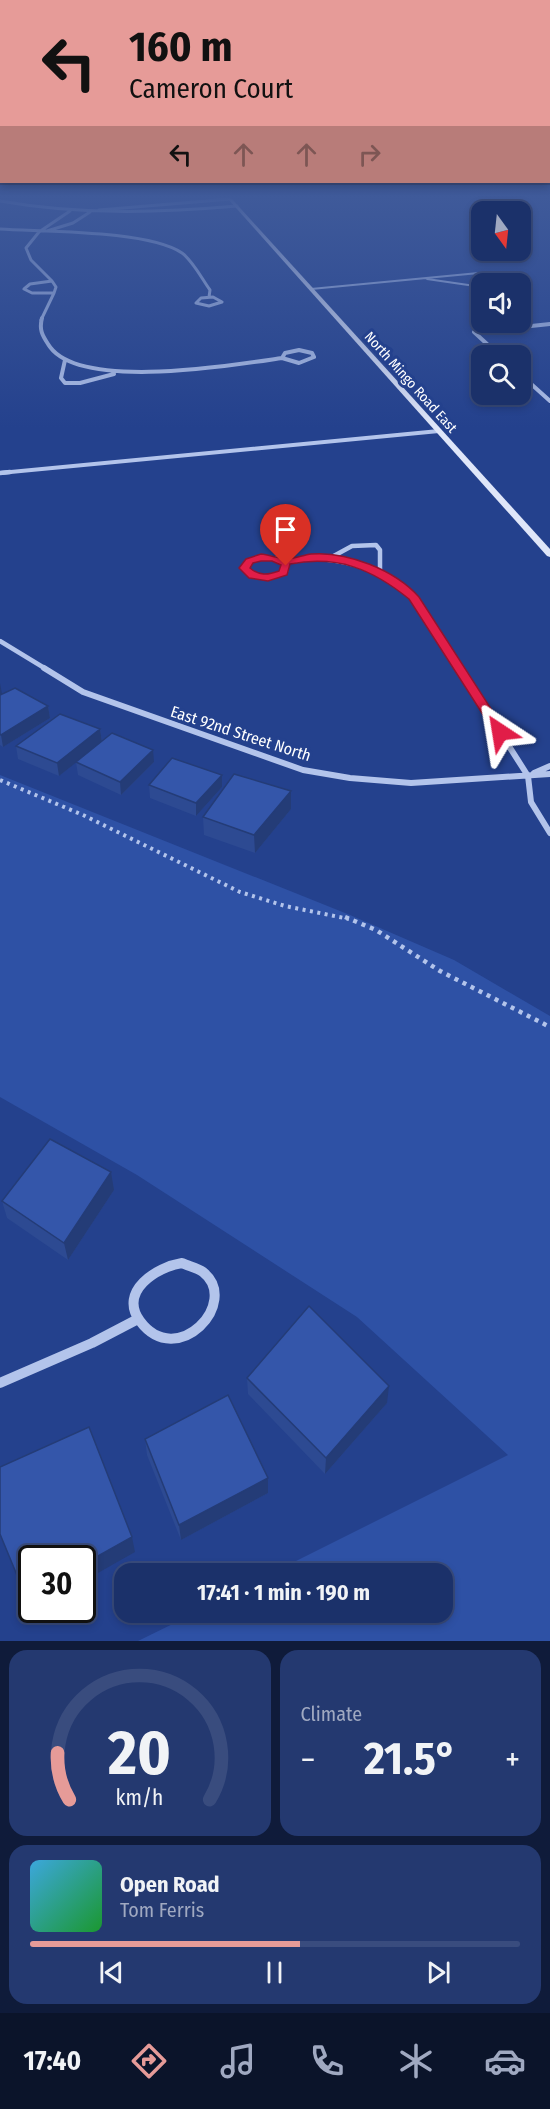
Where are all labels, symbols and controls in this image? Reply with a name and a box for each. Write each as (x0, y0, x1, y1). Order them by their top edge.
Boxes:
text: 160 m (129, 22, 232, 72)
icon: left (30, 24, 108, 102)
text: Cameron Court (129, 73, 293, 105)
icon: left (164, 138, 197, 171)
icon: ahead (227, 138, 260, 171)
icon: ahead (290, 138, 323, 171)
icon: right (353, 138, 386, 171)
north arrow (471, 201, 531, 261)
map controls (471, 201, 531, 405)
button: sound (471, 273, 531, 333)
street label: North Mingo Road East (361, 328, 461, 437)
button: search (471, 345, 531, 405)
pin (260, 504, 311, 566)
icon: arrive (269, 513, 302, 546)
position arrow (468, 700, 532, 764)
street label: East 92nd Street North (168, 702, 314, 765)
speed limit sign: 30 (18, 1545, 96, 1623)
text: 17:41 · 1 min · 190 m (197, 1579, 370, 1606)
text: Climate (301, 1702, 362, 1726)
text: 20 (107, 1716, 171, 1791)
text: 21.5° (364, 1732, 456, 1786)
text: − (301, 1740, 315, 1780)
text: + (505, 1740, 520, 1780)
text: km/h (116, 1785, 164, 1811)
text: Open Road (120, 1871, 220, 1898)
text: Tom Ferris (120, 1898, 204, 1922)
icon: previous (95, 1956, 128, 1989)
icon: pause (258, 1956, 291, 1989)
icon: next (422, 1956, 455, 1989)
icon: directions (128, 2040, 170, 2082)
icon: music (217, 2040, 259, 2082)
icon: phone (306, 2040, 348, 2082)
icon: climate (395, 2040, 437, 2082)
icon: car (484, 2040, 526, 2082)
text: 17:40 (24, 2045, 81, 2077)

